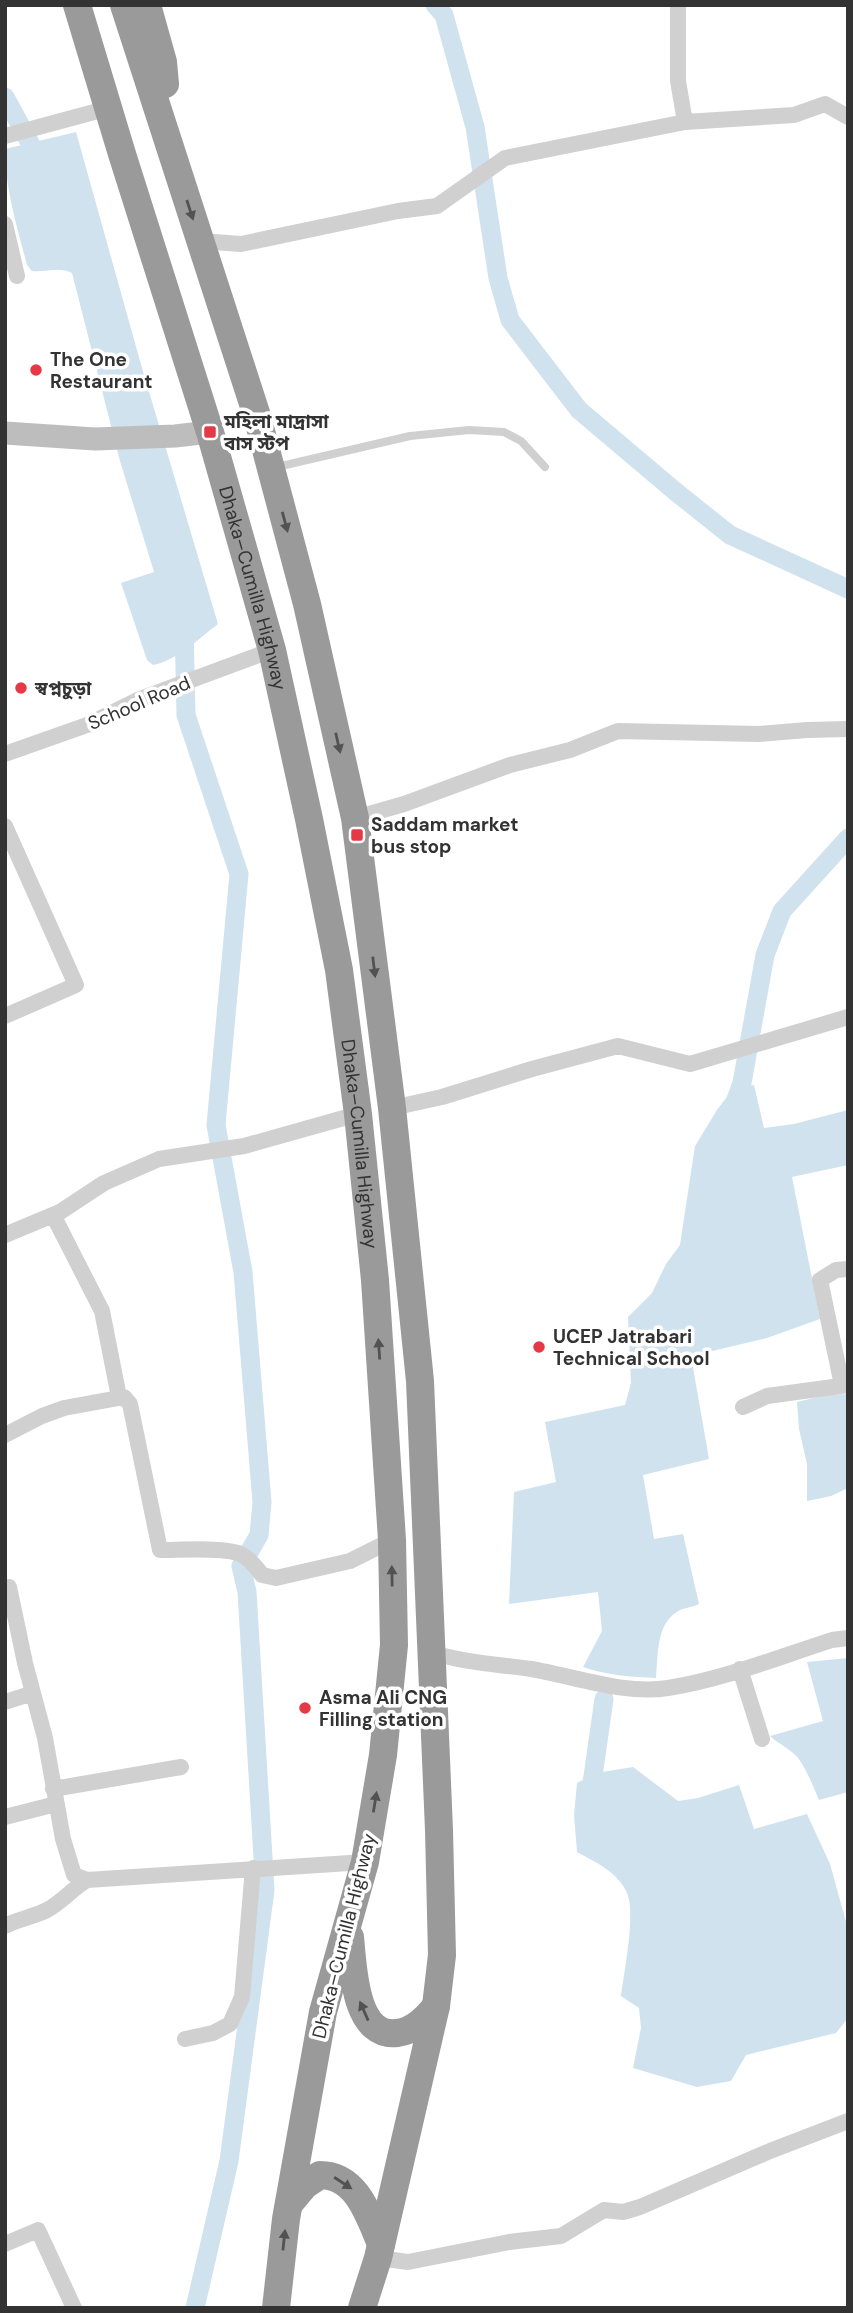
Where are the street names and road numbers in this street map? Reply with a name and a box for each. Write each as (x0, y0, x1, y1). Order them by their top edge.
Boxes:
street label: Dhaka–Cumilla Highway (213, 483, 293, 693)
street label: School Road (84, 670, 194, 736)
street label: Dhaka–Cumilla Highway (336, 1038, 384, 1250)
street label: Dhaka–Cumilla Highway (306, 1830, 382, 2041)

